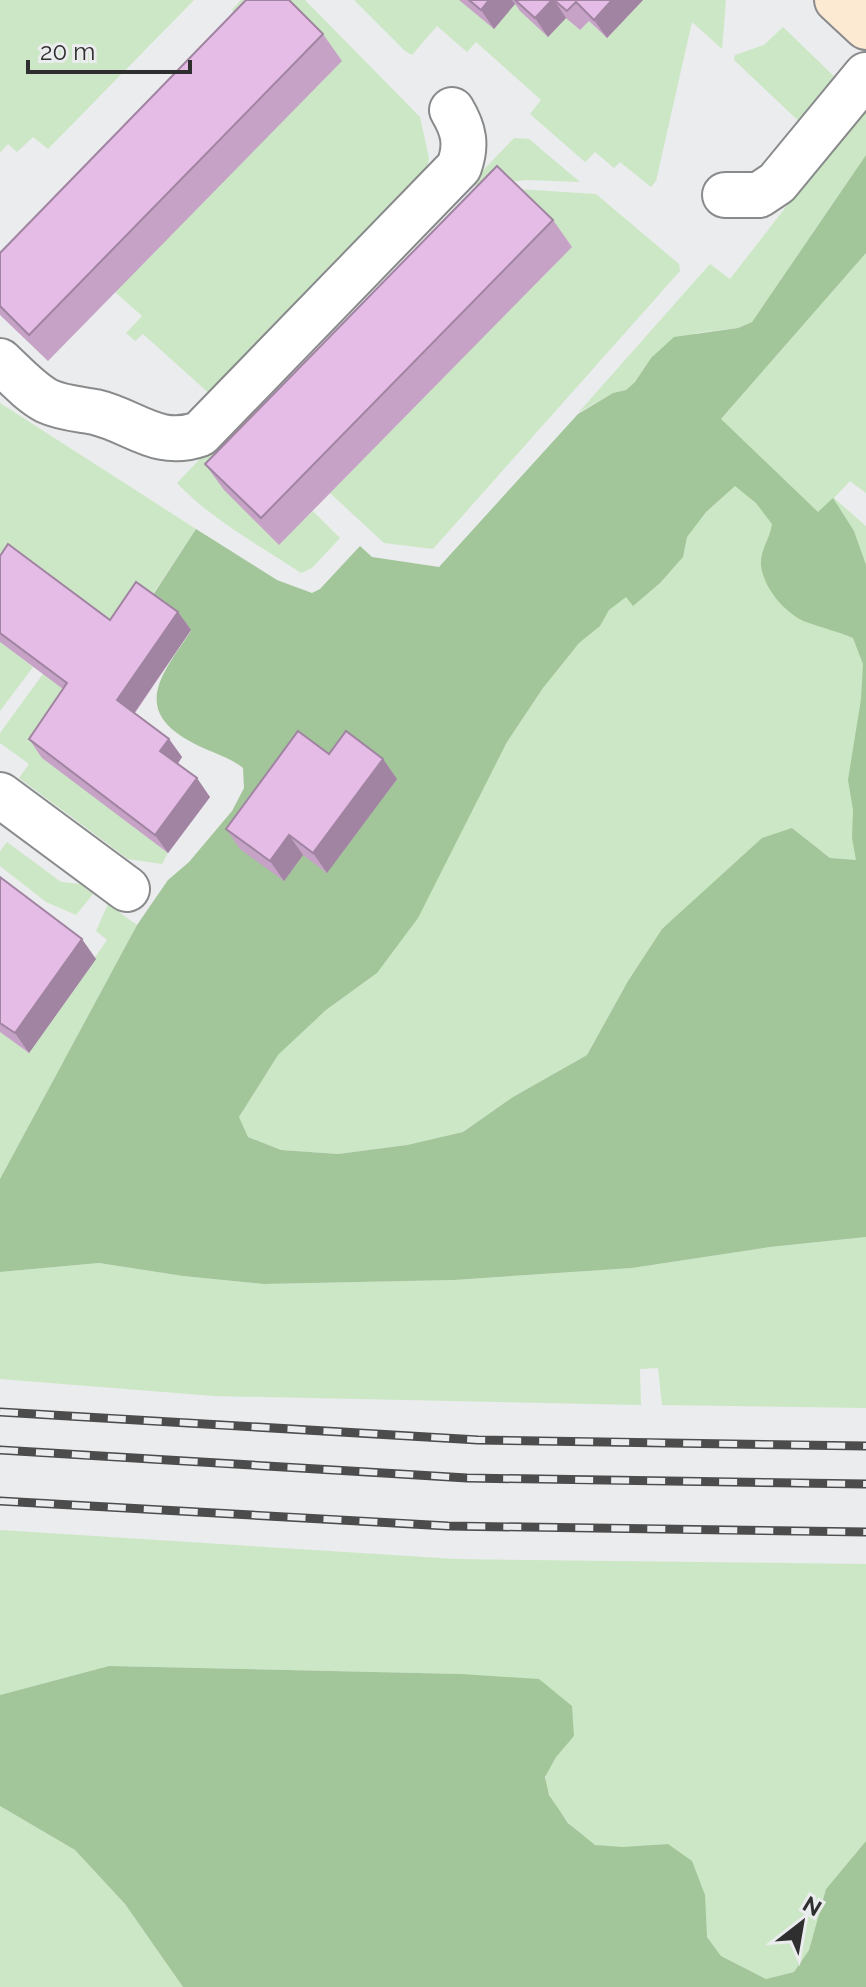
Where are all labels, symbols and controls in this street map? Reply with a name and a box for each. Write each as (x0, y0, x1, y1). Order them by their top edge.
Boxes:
scale bar (28, 24, 190, 74)
text: 20 m (40, 37, 95, 66)
north arrow (762, 1883, 842, 1963)
text: N (798, 1890, 826, 1921)

